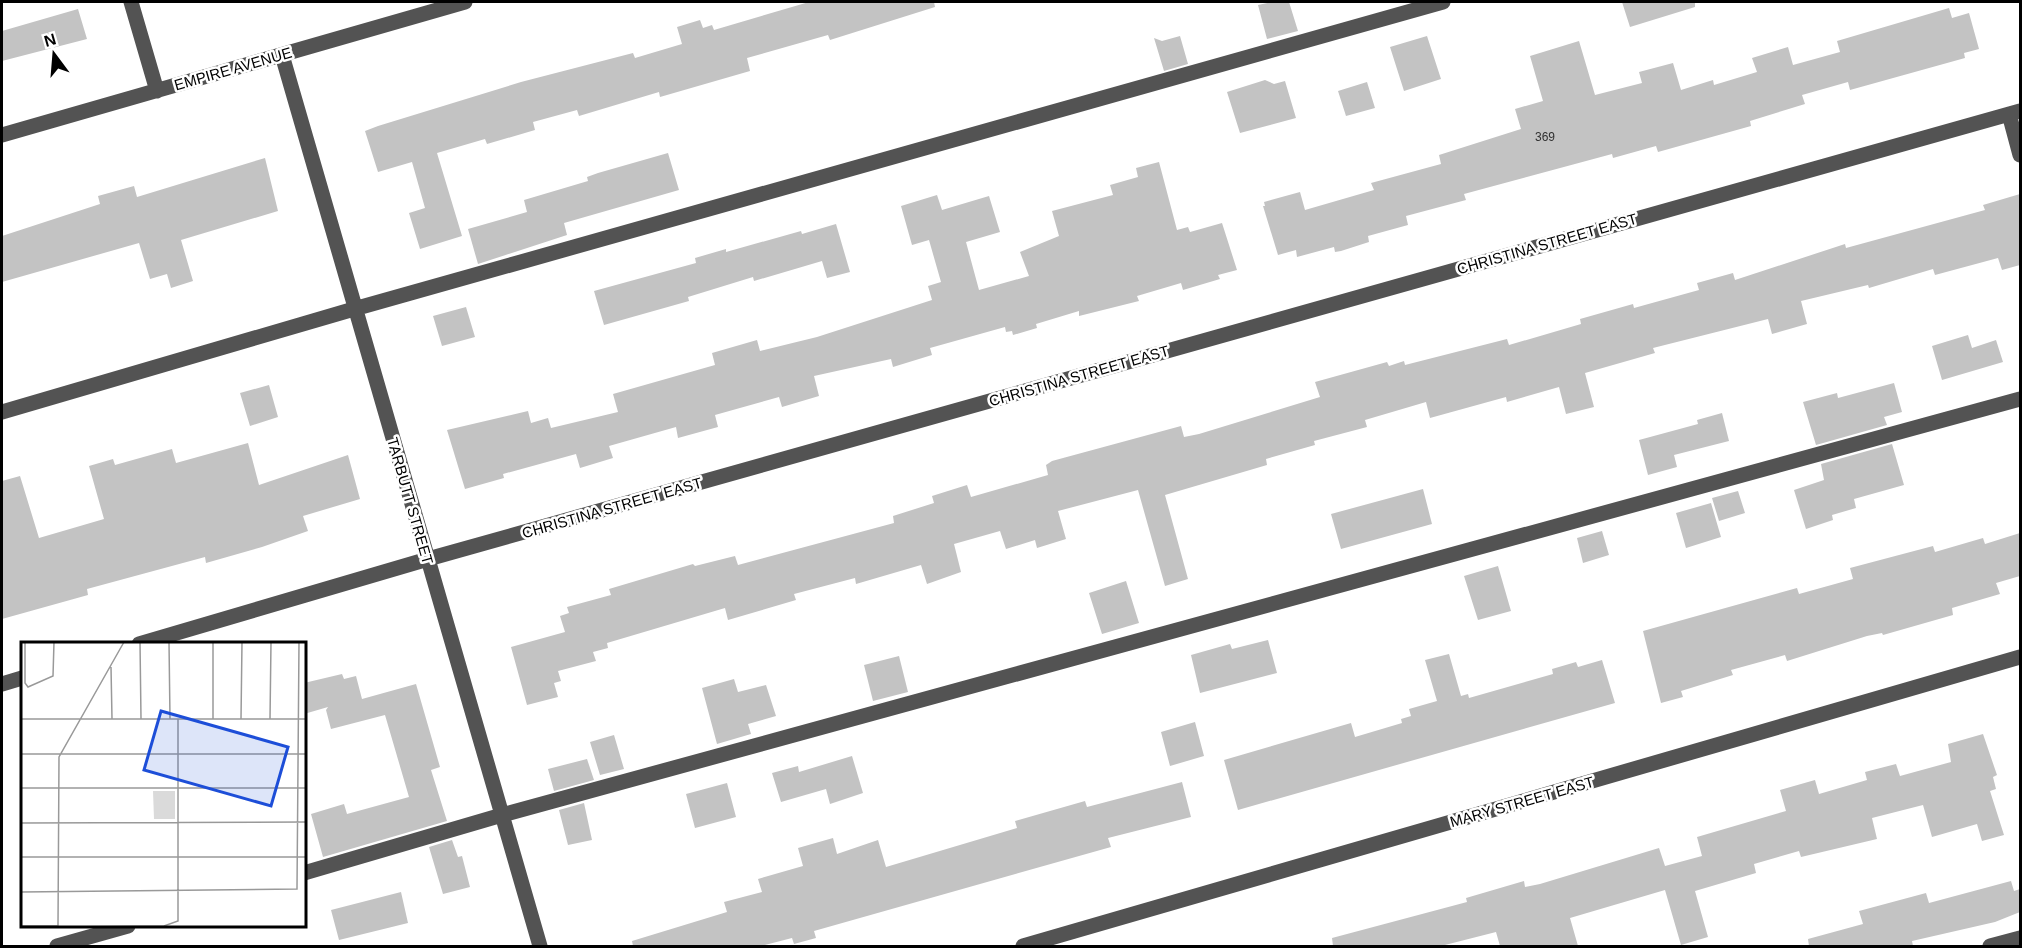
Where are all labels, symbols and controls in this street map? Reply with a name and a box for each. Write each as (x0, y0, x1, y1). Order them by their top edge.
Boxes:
north arrow (24, 24, 84, 84)
text: N (42, 30, 58, 50)
street label: EMPIRE AVENUE (172, 44, 294, 93)
house number: 369 (1535, 130, 1555, 144)
street label: CHRISTINA STREET EAST (1455, 210, 1639, 277)
street label: CHRISTINA STREET EAST (987, 342, 1171, 409)
street label: TARBUTT STREET (384, 435, 437, 566)
street label: CHRISTINA STREET EAST (520, 474, 704, 541)
inset map (21, 642, 306, 927)
street label: MARY STREET EAST (1448, 773, 1596, 830)

